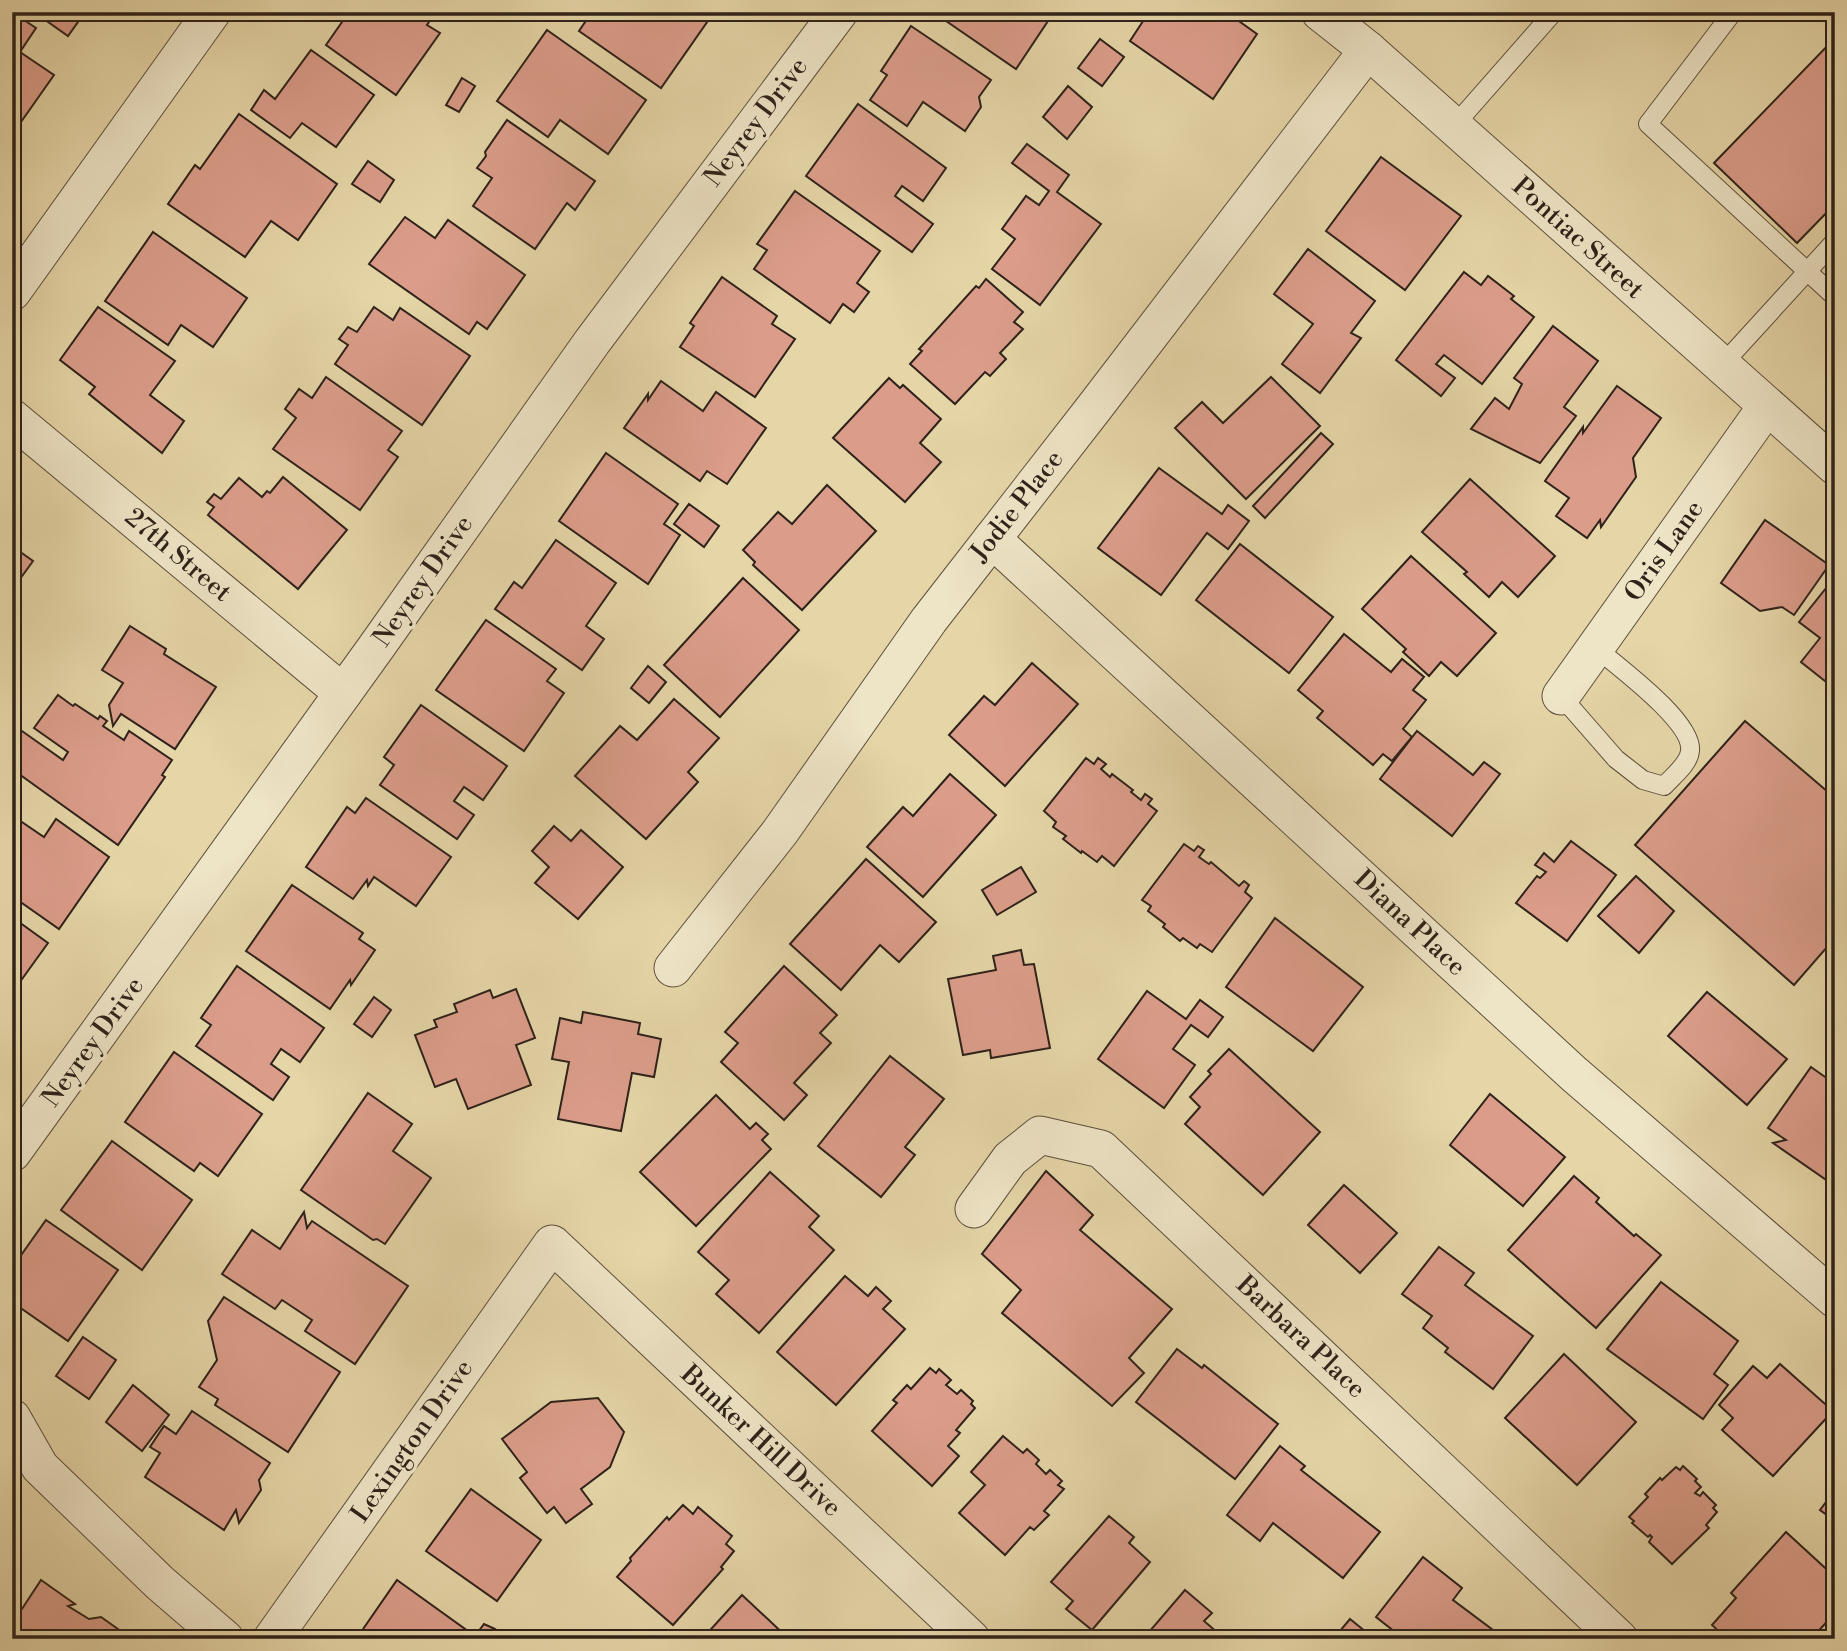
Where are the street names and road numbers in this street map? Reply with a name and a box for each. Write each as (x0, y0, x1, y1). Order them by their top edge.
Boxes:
street label: Neyrey Drive (697, 51, 815, 193)
street label: Pontiac Street (1506, 171, 1650, 305)
street label: Jodie Place (963, 444, 1070, 569)
street label: Oris Lane (1618, 494, 1710, 608)
street label: 27th Street (118, 501, 238, 609)
street label: Neyrey Drive (366, 509, 480, 653)
street label: Diana Place (1348, 863, 1472, 983)
street label: Neyrey Drive (35, 971, 151, 1113)
street label: Barbara Place (1229, 1268, 1372, 1405)
street label: Lexington Drive (344, 1353, 480, 1529)
street label: Bunker Hill Drive (673, 1358, 848, 1524)

